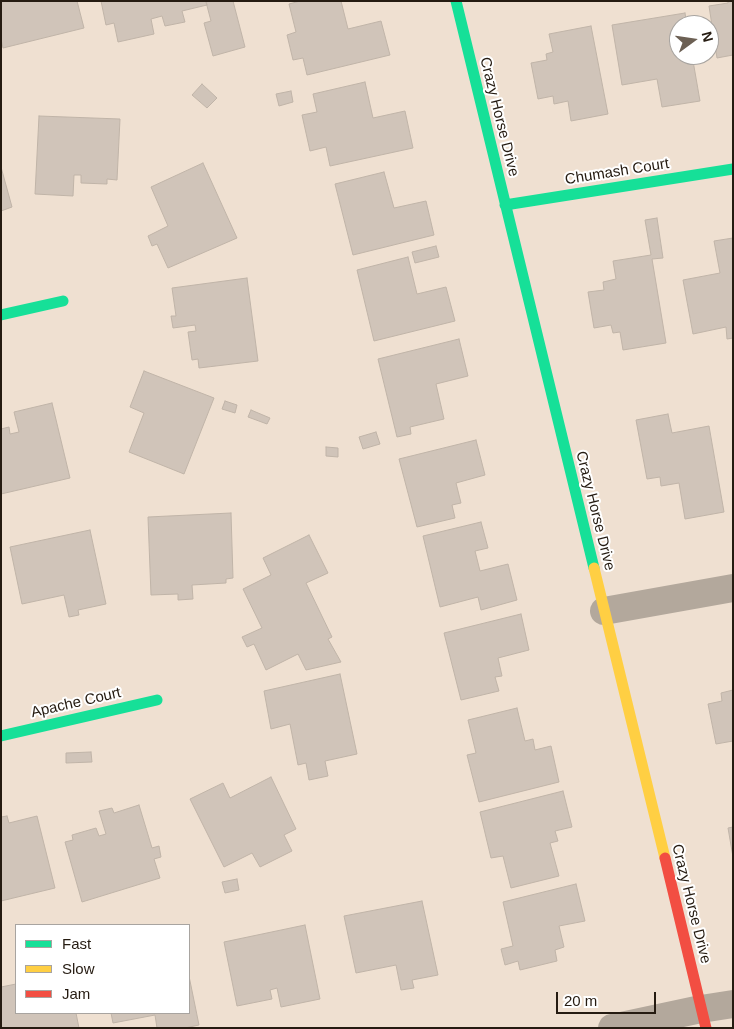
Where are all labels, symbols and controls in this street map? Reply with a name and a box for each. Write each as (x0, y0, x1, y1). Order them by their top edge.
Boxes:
north arrow (669, 15, 719, 65)
text: N (699, 30, 717, 43)
street label: Crazy Horse Drive (475, 55, 523, 179)
street label: Chumash Court (564, 155, 670, 189)
street label: Crazy Horse Drive (571, 449, 619, 573)
street label: Apache Court (29, 684, 123, 722)
street label: Crazy Horse Drive (667, 842, 715, 966)
legend (15, 924, 190, 1014)
text: Fast (62, 935, 91, 952)
text: Slow (62, 960, 95, 977)
scale bar (559, 982, 659, 1014)
text: Jam (62, 985, 90, 1002)
text: 20 m (564, 992, 597, 1009)

